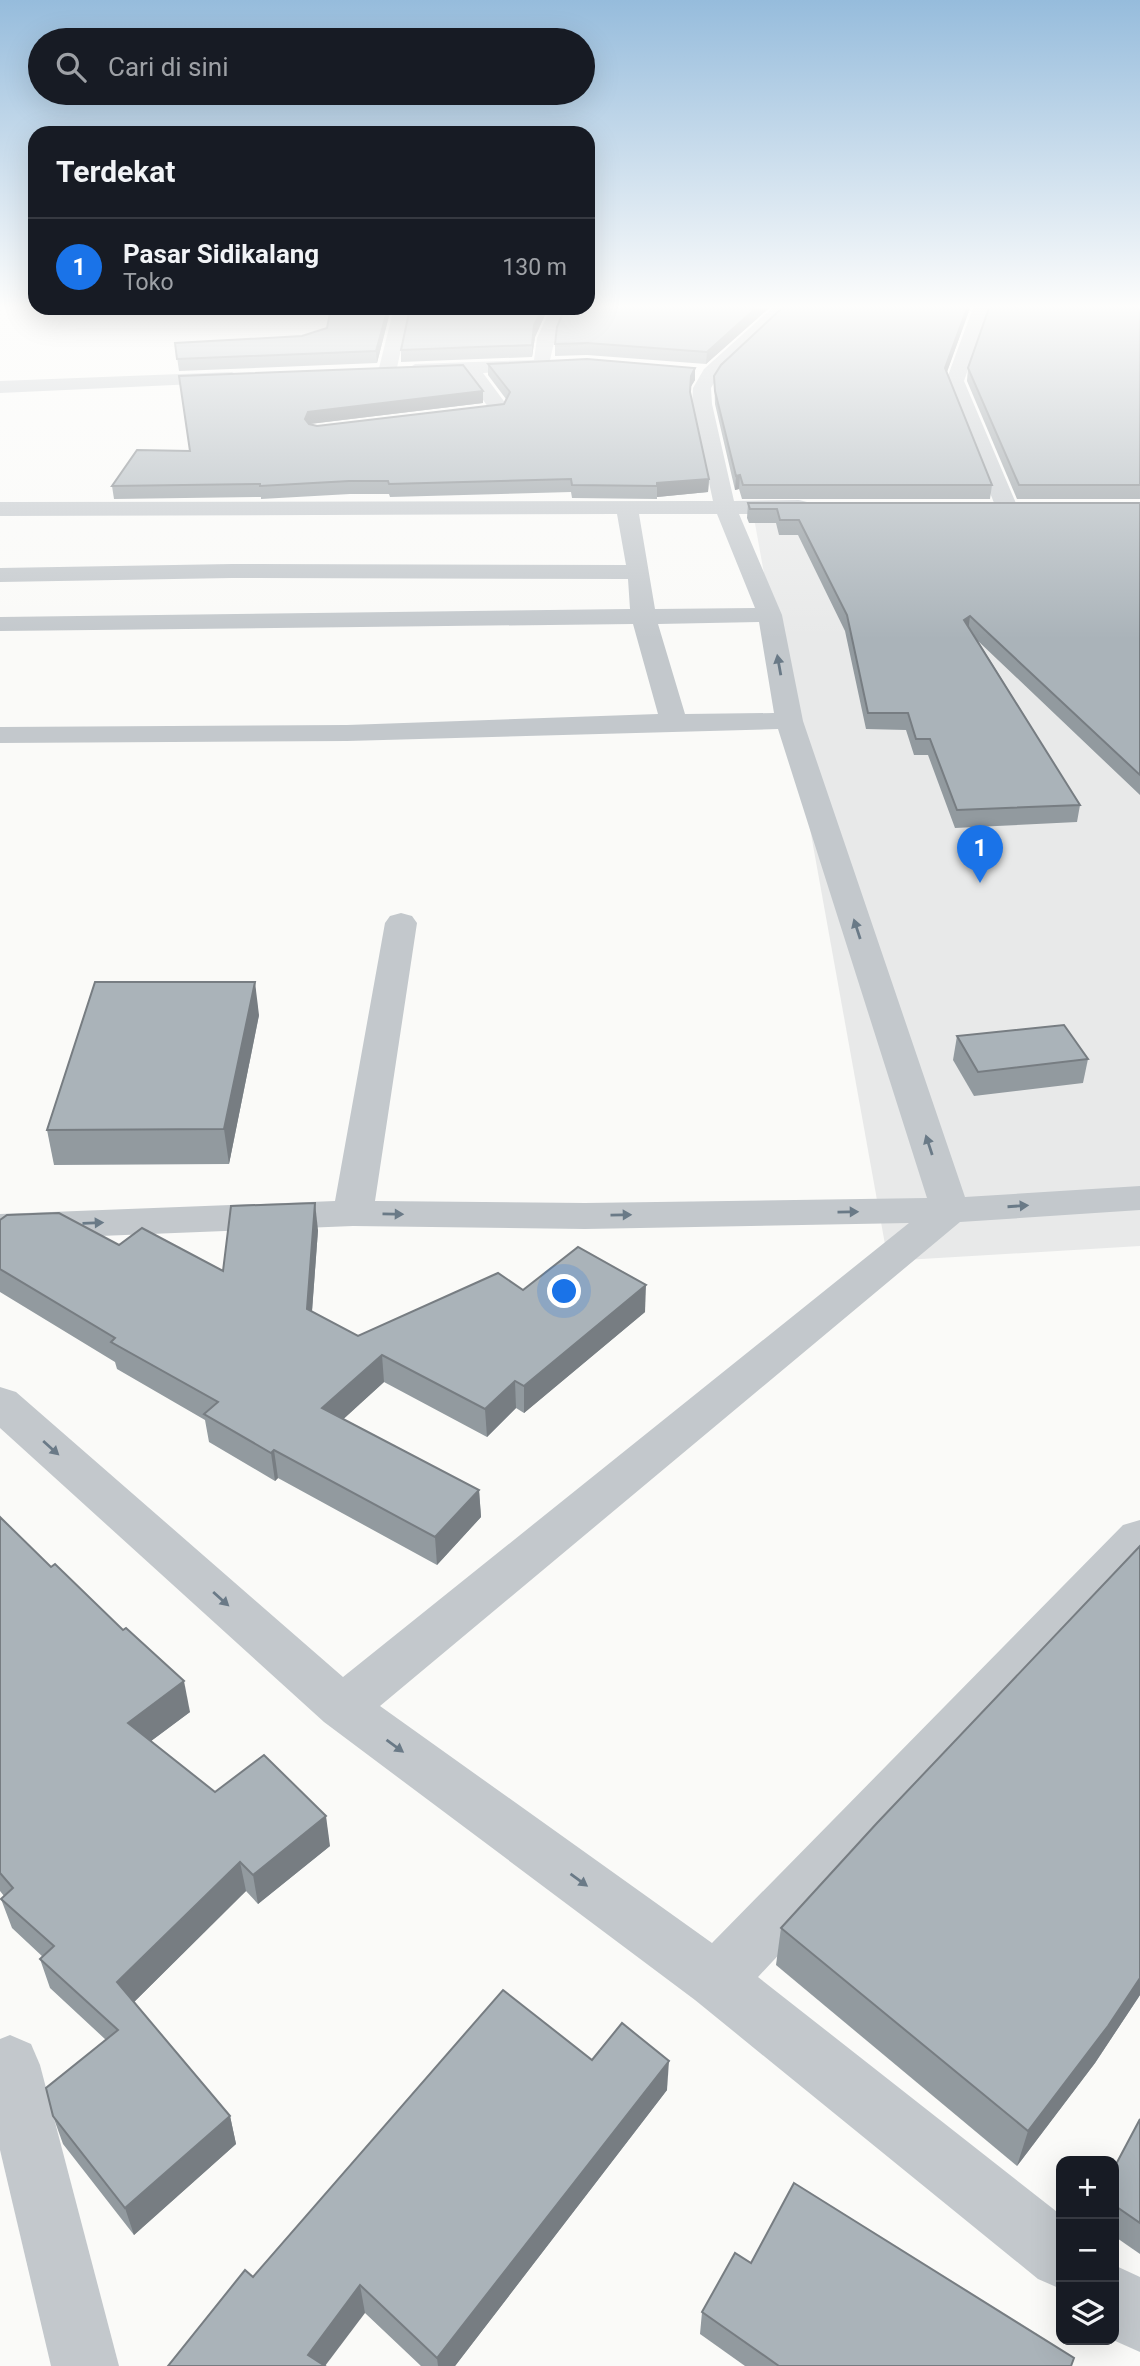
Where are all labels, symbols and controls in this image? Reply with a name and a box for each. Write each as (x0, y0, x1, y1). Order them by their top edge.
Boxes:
search box (28, 28, 595, 105)
icon: search (52, 48, 90, 86)
text: Cari di sini (108, 52, 229, 82)
text: Terdekat (56, 154, 175, 189)
text: Pasar Sidikalang (123, 239, 319, 269)
text: 1 (72, 254, 86, 281)
text: 130 m (502, 254, 567, 281)
text: Toko (123, 269, 174, 296)
one-way arrow (773, 654, 784, 676)
pin: 1 (957, 825, 1003, 883)
one-way arrow (852, 919, 862, 940)
one-way arrow (923, 1135, 934, 1156)
one-way arrow (1008, 1200, 1030, 1211)
one-way arrow (838, 1206, 860, 1218)
one-way arrow (383, 1208, 405, 1219)
one-way arrow (610, 1210, 632, 1221)
one-way arrow (82, 1218, 104, 1229)
your location (547, 1274, 581, 1308)
one-way arrow (42, 1440, 60, 1456)
one-way arrow (212, 1591, 230, 1607)
one-way arrow (386, 1738, 404, 1752)
one-way arrow (570, 1872, 588, 1886)
map controls (1056, 2156, 1119, 2345)
button: + (1056, 2156, 1119, 2219)
button: − (1056, 2219, 1119, 2282)
button: layers (1056, 2282, 1119, 2345)

